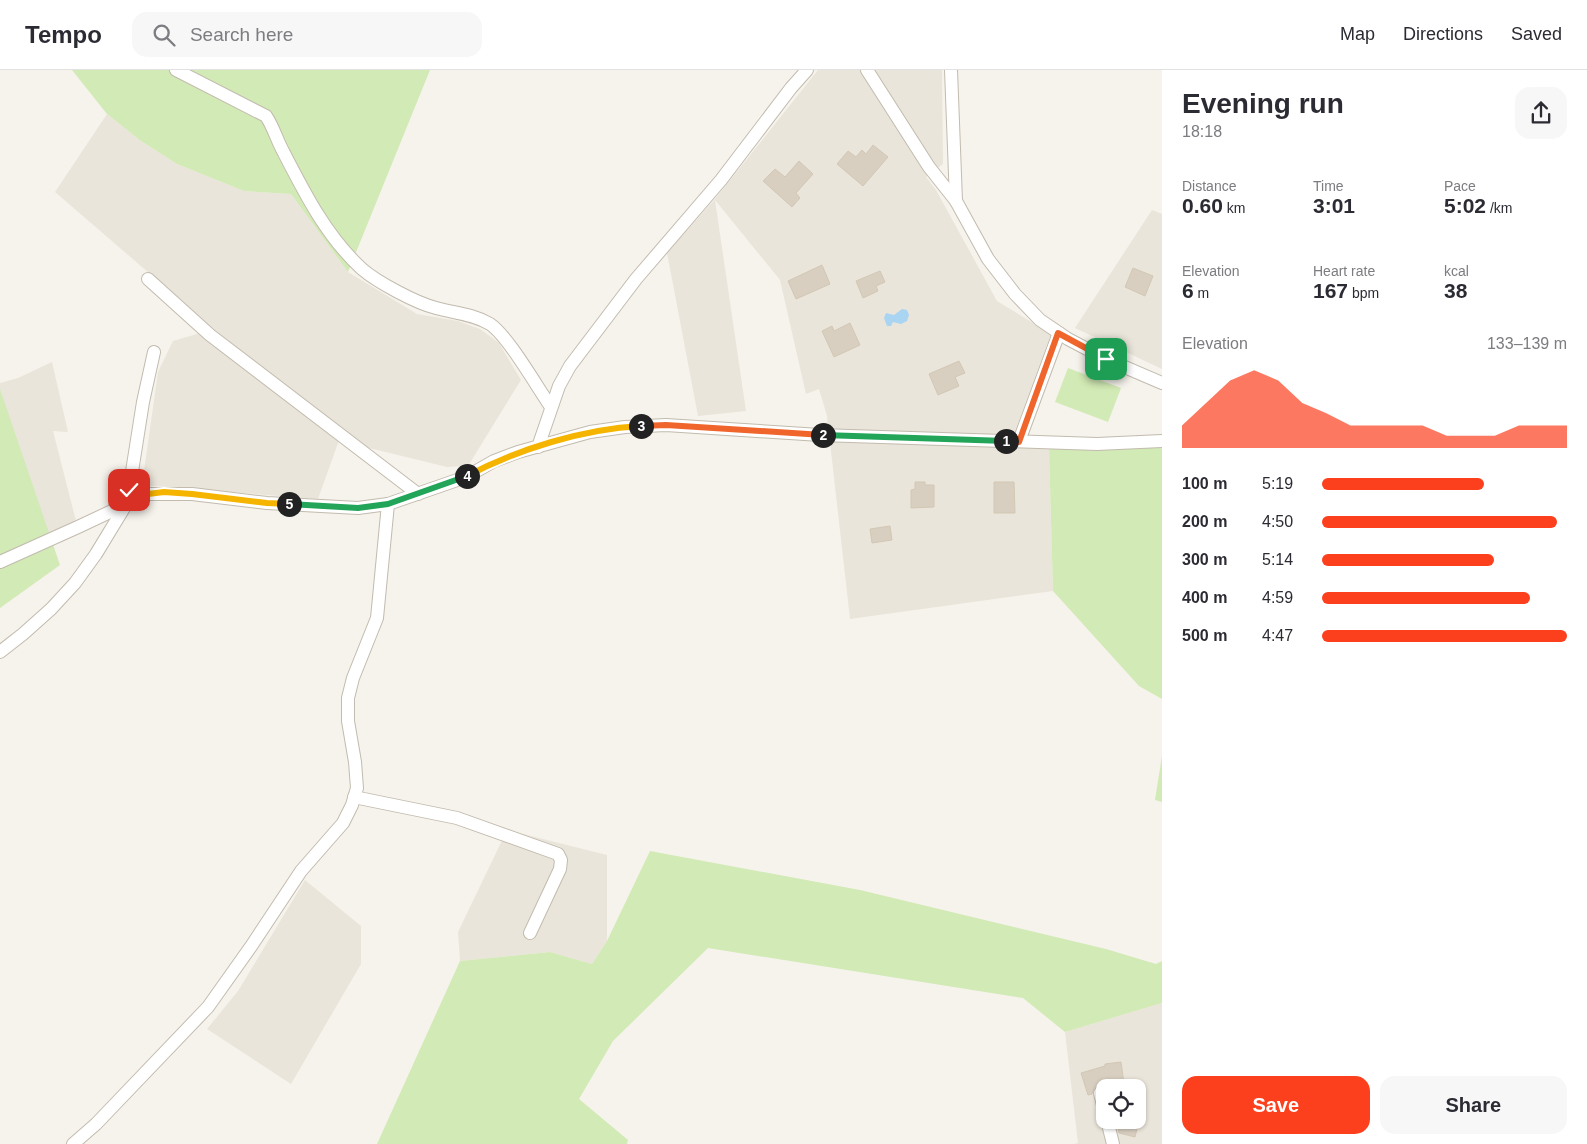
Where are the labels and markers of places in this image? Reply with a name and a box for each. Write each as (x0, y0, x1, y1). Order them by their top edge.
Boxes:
pin (1085, 338, 1127, 380)
pin: 3 (628, 414, 654, 438)
pin: 2 (810, 422, 836, 448)
pin: 1 (994, 428, 1018, 454)
pin: 4 (454, 464, 480, 488)
pin (108, 469, 150, 511)
pin: 5 (276, 492, 302, 516)

